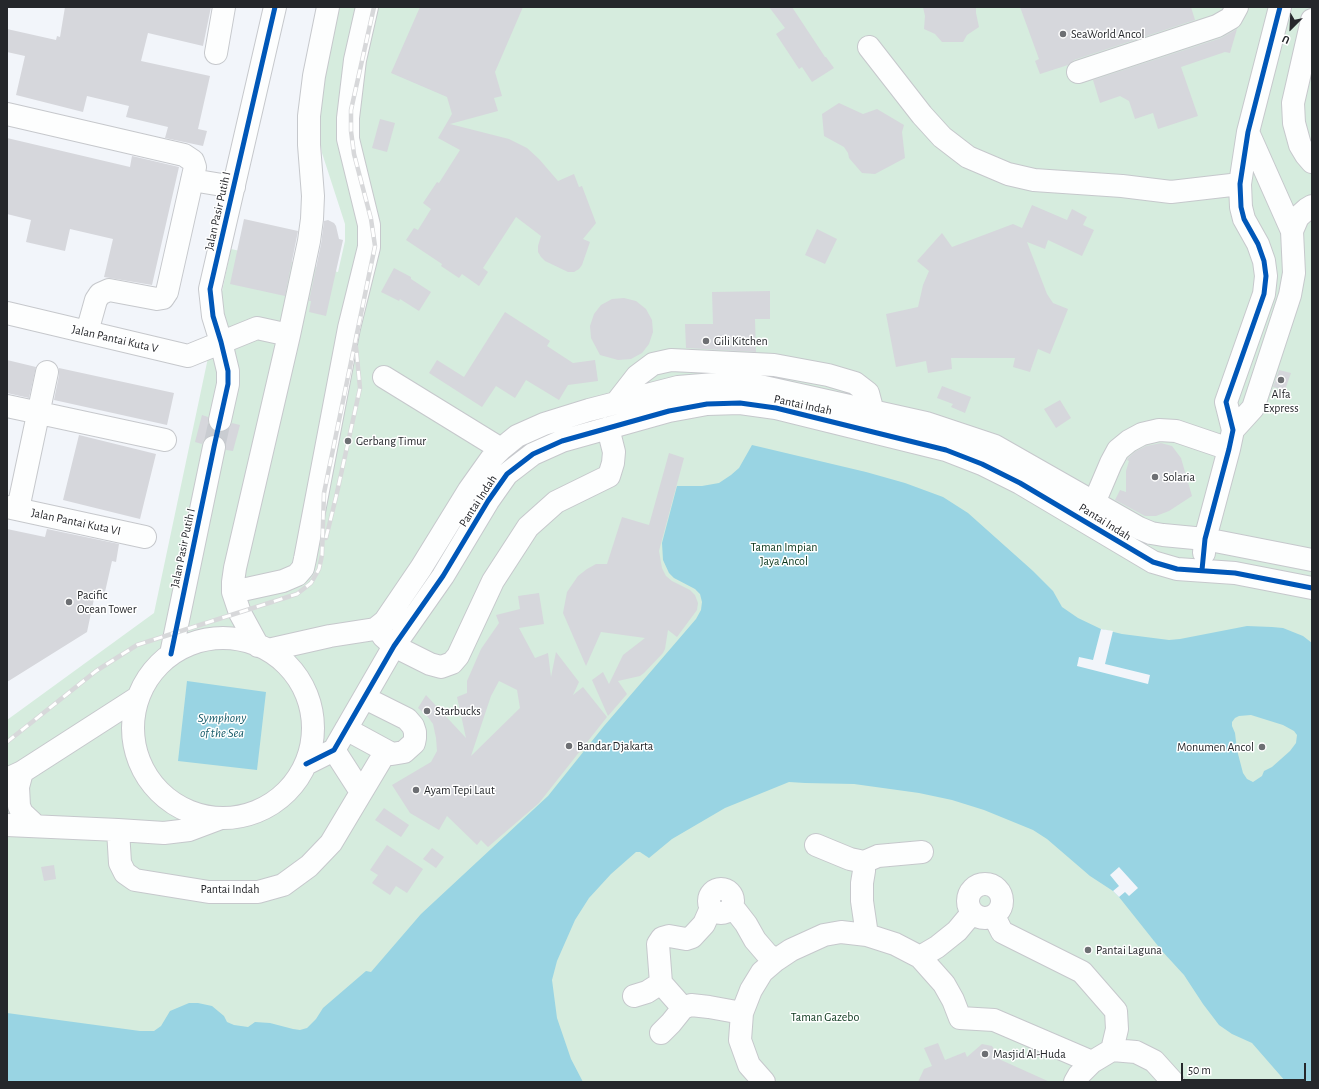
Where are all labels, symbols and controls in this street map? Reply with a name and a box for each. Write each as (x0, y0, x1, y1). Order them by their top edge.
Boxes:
north arrow (1271, 8, 1311, 48)
place label: SeaWorld Ancol (1071, 27, 1144, 41)
marker: SeaWorld Ancol (1058, 29, 1068, 39)
text: U (1280, 33, 1291, 46)
street label: Jalan Pasir Putih I (202, 170, 234, 252)
street label: Jalan Pantai Kuta V (71, 322, 159, 356)
place label: Gili Kitchen (714, 334, 768, 348)
marker: Gili Kitchen (701, 336, 711, 346)
marker: Alfa Express (1276, 375, 1286, 385)
place label: Alfa Express (1263, 387, 1299, 415)
street label: Pantai Indah (773, 392, 833, 418)
place label: Gerbang Timur (356, 434, 426, 448)
marker: Gerbang Timur (343, 436, 353, 446)
place label: Solaria (1163, 470, 1195, 484)
street label: Pantai Indah (456, 472, 500, 530)
marker: Solaria (1150, 472, 1160, 482)
street label: Pantai Indah (1076, 500, 1134, 544)
street label: Jalan Pantai Kuta VI (30, 505, 122, 539)
street label: Jalan Pasir Putih I (168, 507, 198, 589)
park label: Taman Impian Jaya Ancol (750, 540, 818, 568)
place label: Pacific Ocean Tower (77, 588, 137, 616)
marker: Pacific Ocean Tower (64, 597, 74, 607)
place label: Starbucks (435, 704, 481, 718)
marker: Starbucks (422, 706, 432, 716)
water label: Symphony of the Sea (198, 710, 246, 741)
place label: Bandar Djakarta (577, 739, 653, 753)
place label: Monumen Ancol (1177, 740, 1254, 754)
marker: Bandar Djakarta (564, 741, 574, 751)
marker: Monumen Ancol (1257, 742, 1267, 752)
place label: Ayam Tepi Laut (424, 783, 495, 797)
marker: Ayam Tepi Laut (411, 785, 421, 795)
street label: Pantai Indah (200, 882, 260, 896)
place label: Pantai Laguna (1096, 943, 1162, 957)
marker: Pantai Laguna (1083, 945, 1093, 955)
park label: Taman Gazebo (791, 1010, 859, 1024)
place label: Masjid Al-Huda (993, 1047, 1066, 1061)
marker: Masjid Al-Huda (980, 1049, 990, 1059)
scale bar (1183, 1055, 1308, 1081)
text: 50 m (1188, 1064, 1211, 1076)

